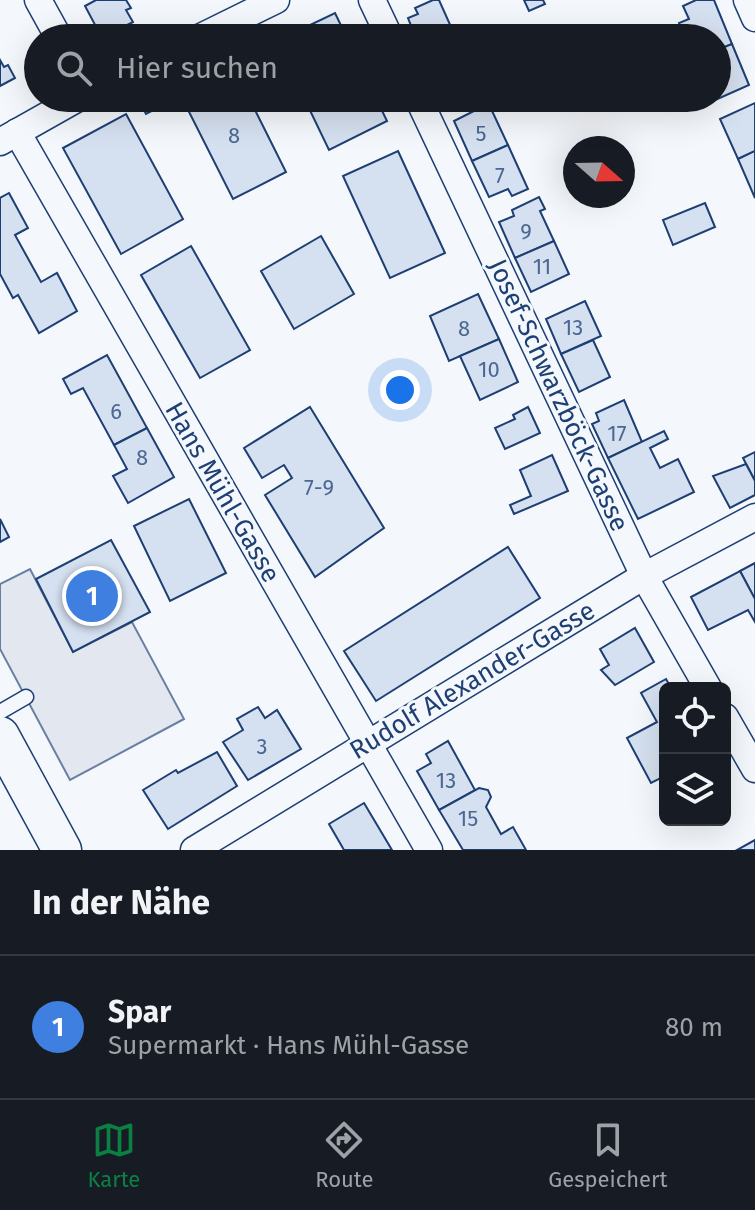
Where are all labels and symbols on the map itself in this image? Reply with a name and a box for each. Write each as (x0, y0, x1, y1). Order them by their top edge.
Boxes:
house number: 5 (475, 120, 487, 147)
house number: 8 (228, 122, 240, 149)
north arrow (563, 136, 635, 208)
house number: 7 (495, 162, 505, 189)
house number: 9 (520, 218, 532, 245)
house number: 11 (533, 253, 551, 280)
street label: Josef-Schwarzböck-Gasse (482, 254, 635, 536)
house number: 13 (563, 314, 583, 341)
house number: 8 (458, 315, 470, 342)
house number: 10 (478, 356, 500, 383)
your location (380, 370, 420, 410)
street label: Hans Mühl-Gasse (158, 397, 287, 588)
house number: 6 (110, 398, 122, 425)
house number: 17 (607, 420, 627, 447)
house number: 8 (136, 444, 148, 471)
house number: 7-9 (304, 474, 334, 501)
pin: 1 (66, 566, 118, 626)
street label: Rudolf Alexander-Gasse (344, 595, 600, 766)
house number: 3 (257, 733, 267, 760)
house number: 13 (436, 767, 456, 794)
house number: 15 (458, 805, 478, 832)

